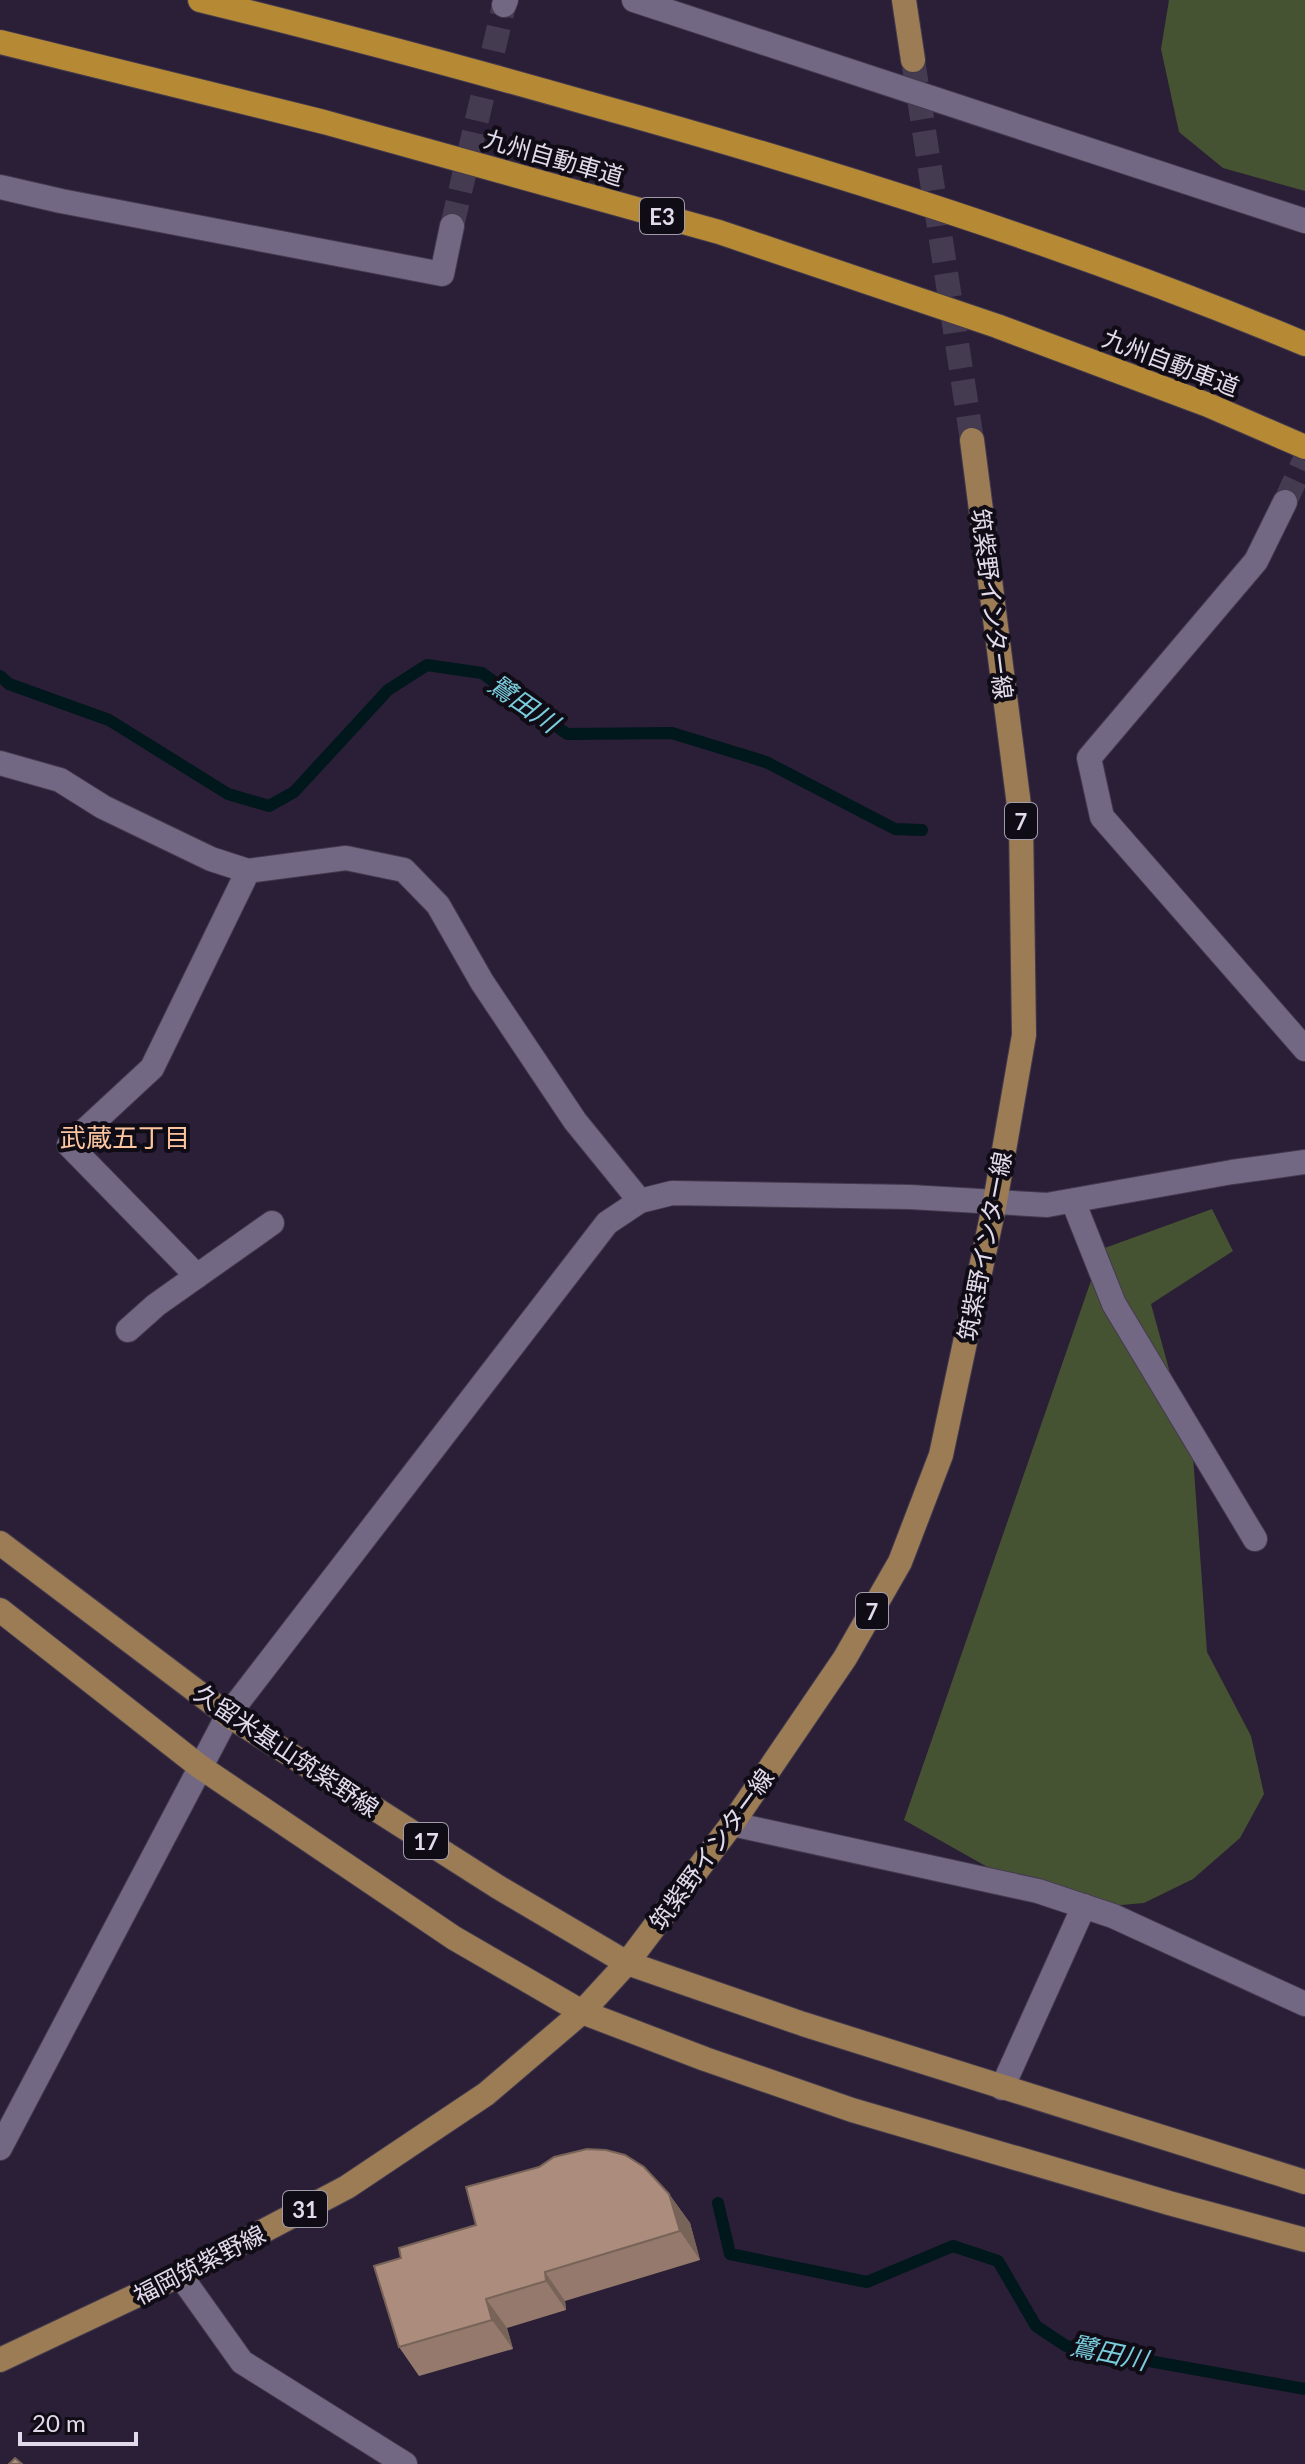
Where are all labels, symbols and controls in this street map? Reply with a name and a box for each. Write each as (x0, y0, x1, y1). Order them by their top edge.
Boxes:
street label: 九州自動車道 (481, 123, 627, 191)
road number: E3 (640, 198, 684, 234)
street label: 九州自動車道 (1099, 323, 1243, 401)
street label: 筑紫野インター線 (967, 507, 1019, 701)
water label: 鷺田川 (483, 668, 568, 740)
road number: 7 (1005, 803, 1037, 839)
district label: 武蔵五丁目 (60, 1121, 190, 1153)
street label: 筑紫野インター線 (951, 1149, 1017, 1343)
road number: 7 (856, 1593, 888, 1629)
street label: 久留米基山筑紫野線 (189, 1678, 385, 1822)
street label: 筑紫野インター線 (643, 1763, 779, 1935)
road number: 17 (404, 1823, 448, 1859)
road number: 31 (283, 2191, 327, 2227)
street label: 福岡筑紫野線 (128, 2218, 270, 2310)
water label: 鷺田川 (1068, 2328, 1153, 2376)
scale bar (20, 2396, 136, 2446)
text: 20 m (32, 2408, 86, 2437)

